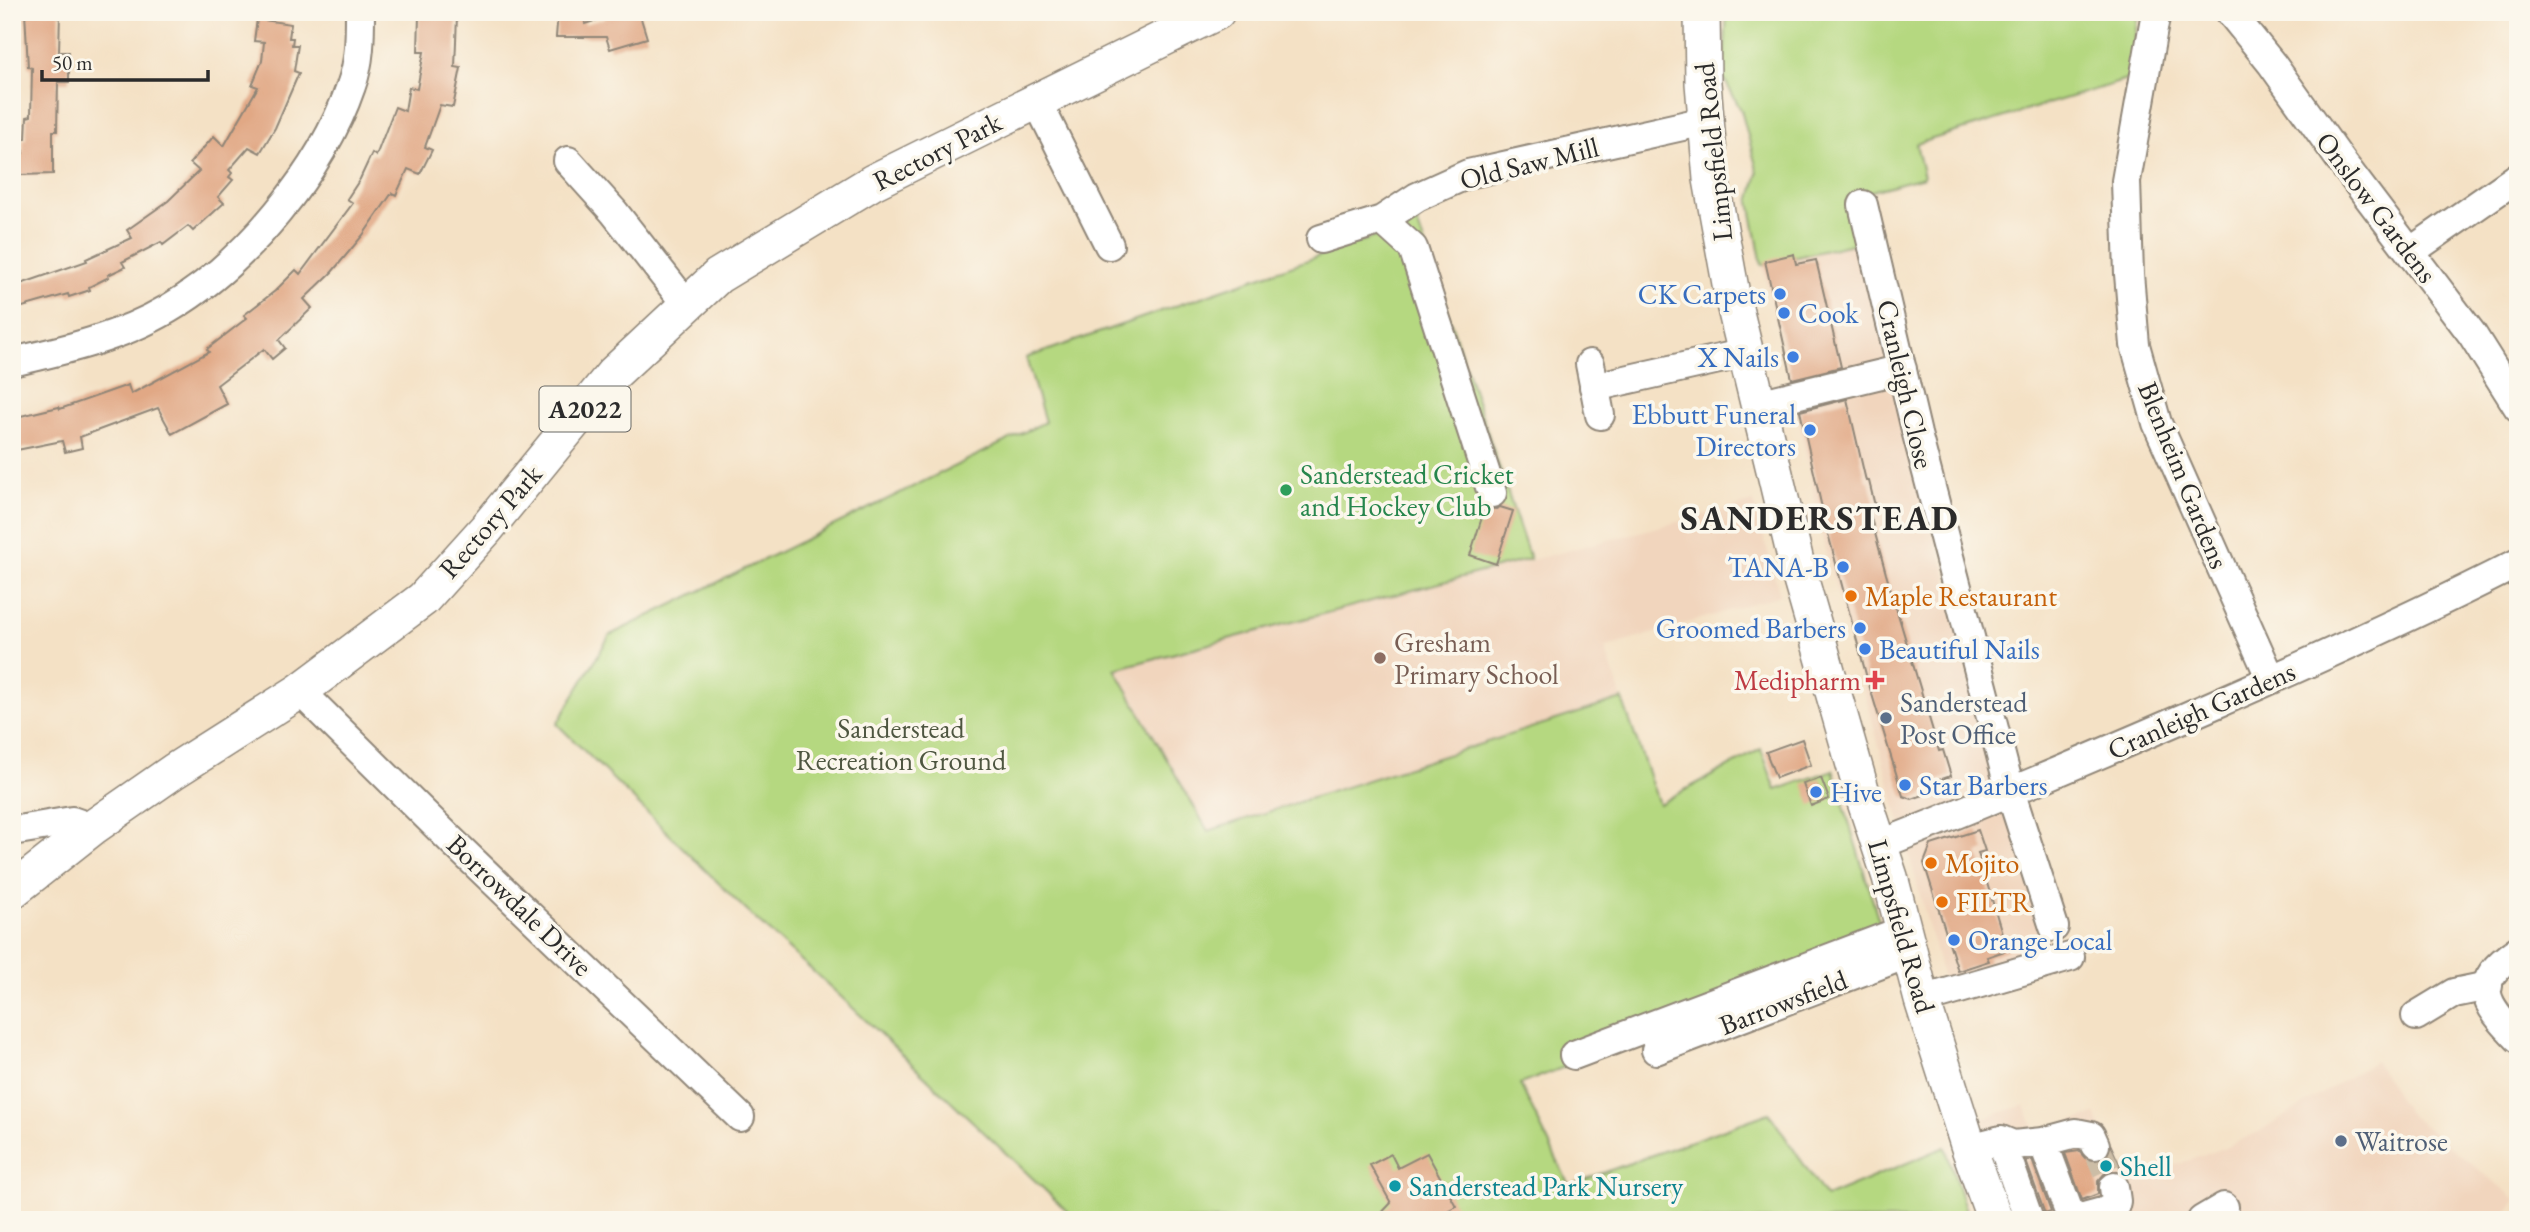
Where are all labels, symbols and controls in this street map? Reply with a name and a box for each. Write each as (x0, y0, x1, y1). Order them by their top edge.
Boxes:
scale bar (42, 38, 208, 82)
text: 50 m (52, 49, 93, 76)
street label: Limpsfield Road (1686, 60, 1740, 243)
street label: Rectory Park (867, 103, 1008, 199)
street label: Onslow Gardens (2308, 124, 2446, 290)
street label: Old Saw Mill (1456, 128, 1602, 198)
place label: CK Carpets (1638, 276, 1766, 312)
marker: CK Carpets (1772, 286, 1788, 302)
place label: Cook (1798, 295, 1859, 331)
street label: Cranleigh Close (1869, 296, 1943, 472)
marker: Cook (1776, 305, 1792, 321)
place label: X Nails (1697, 339, 1779, 375)
marker: X Nails (1785, 349, 1801, 365)
street label: Blenheim Gardens (2130, 376, 2238, 574)
road number: A2022 (540, 386, 630, 432)
place label: Ebbutt Funeral Directors (1631, 396, 1796, 464)
marker: Ebbutt Funeral Directors (1802, 422, 1818, 438)
street label: Rectory Park (431, 456, 550, 585)
place label: Sanderstead Cricket and Hockey Club (1300, 456, 1514, 524)
marker: Sanderstead Cricket and Hockey Club (1278, 482, 1294, 498)
district label: SANDERSTEAD (1680, 495, 1960, 540)
place label: TANA-B (1728, 549, 1829, 585)
marker: TANA-B (1835, 559, 1851, 575)
place label: Maple Restaurant (1865, 578, 2057, 614)
marker: Maple Restaurant (1843, 588, 1859, 604)
place label: Groomed Barbers (1656, 610, 1846, 646)
marker: Groomed Barbers (1852, 620, 1868, 636)
place label: Gresham Primary School (1394, 624, 1559, 692)
place label: Beautiful Nails (1879, 631, 2040, 667)
marker: Beautiful Nails (1857, 641, 1873, 657)
marker: Gresham Primary School (1372, 650, 1388, 666)
street label: Cranleigh Gardens (2102, 653, 2300, 767)
place label: Medipharm (1734, 662, 1861, 698)
marker: Medipharm (1867, 672, 1883, 688)
place label: Sanderstead Post Office (1900, 684, 2028, 752)
park label: Sanderstead Recreation Ground (796, 710, 1007, 778)
marker: Sanderstead Post Office (1878, 710, 1894, 726)
place label: Star Barbers (1919, 767, 2048, 803)
place label: Hive (1830, 774, 1882, 810)
marker: Star Barbers (1897, 777, 1913, 793)
marker: Hive (1808, 784, 1824, 800)
street label: Borrowdale Drive (439, 826, 601, 984)
street label: Limpsfield Road (1860, 835, 1944, 1018)
place label: Mojito (1945, 845, 2019, 881)
marker: Mojito (1923, 855, 1939, 871)
place label: FILTR (1956, 884, 2033, 920)
marker: FILTR (1934, 894, 1950, 910)
place label: Orange Local (1968, 922, 2113, 958)
marker: Orange Local (1946, 932, 1962, 948)
street label: Barrowsfield (1714, 961, 1853, 1043)
place label: Waitrose (2355, 1123, 2448, 1159)
marker: Waitrose (2333, 1133, 2349, 1149)
place label: Shell (2120, 1148, 2172, 1184)
marker: Shell (2098, 1158, 2114, 1174)
place label: Sanderstead Park Nursery (1409, 1168, 1684, 1204)
marker: Sanderstead Park Nursery (1387, 1178, 1403, 1194)

